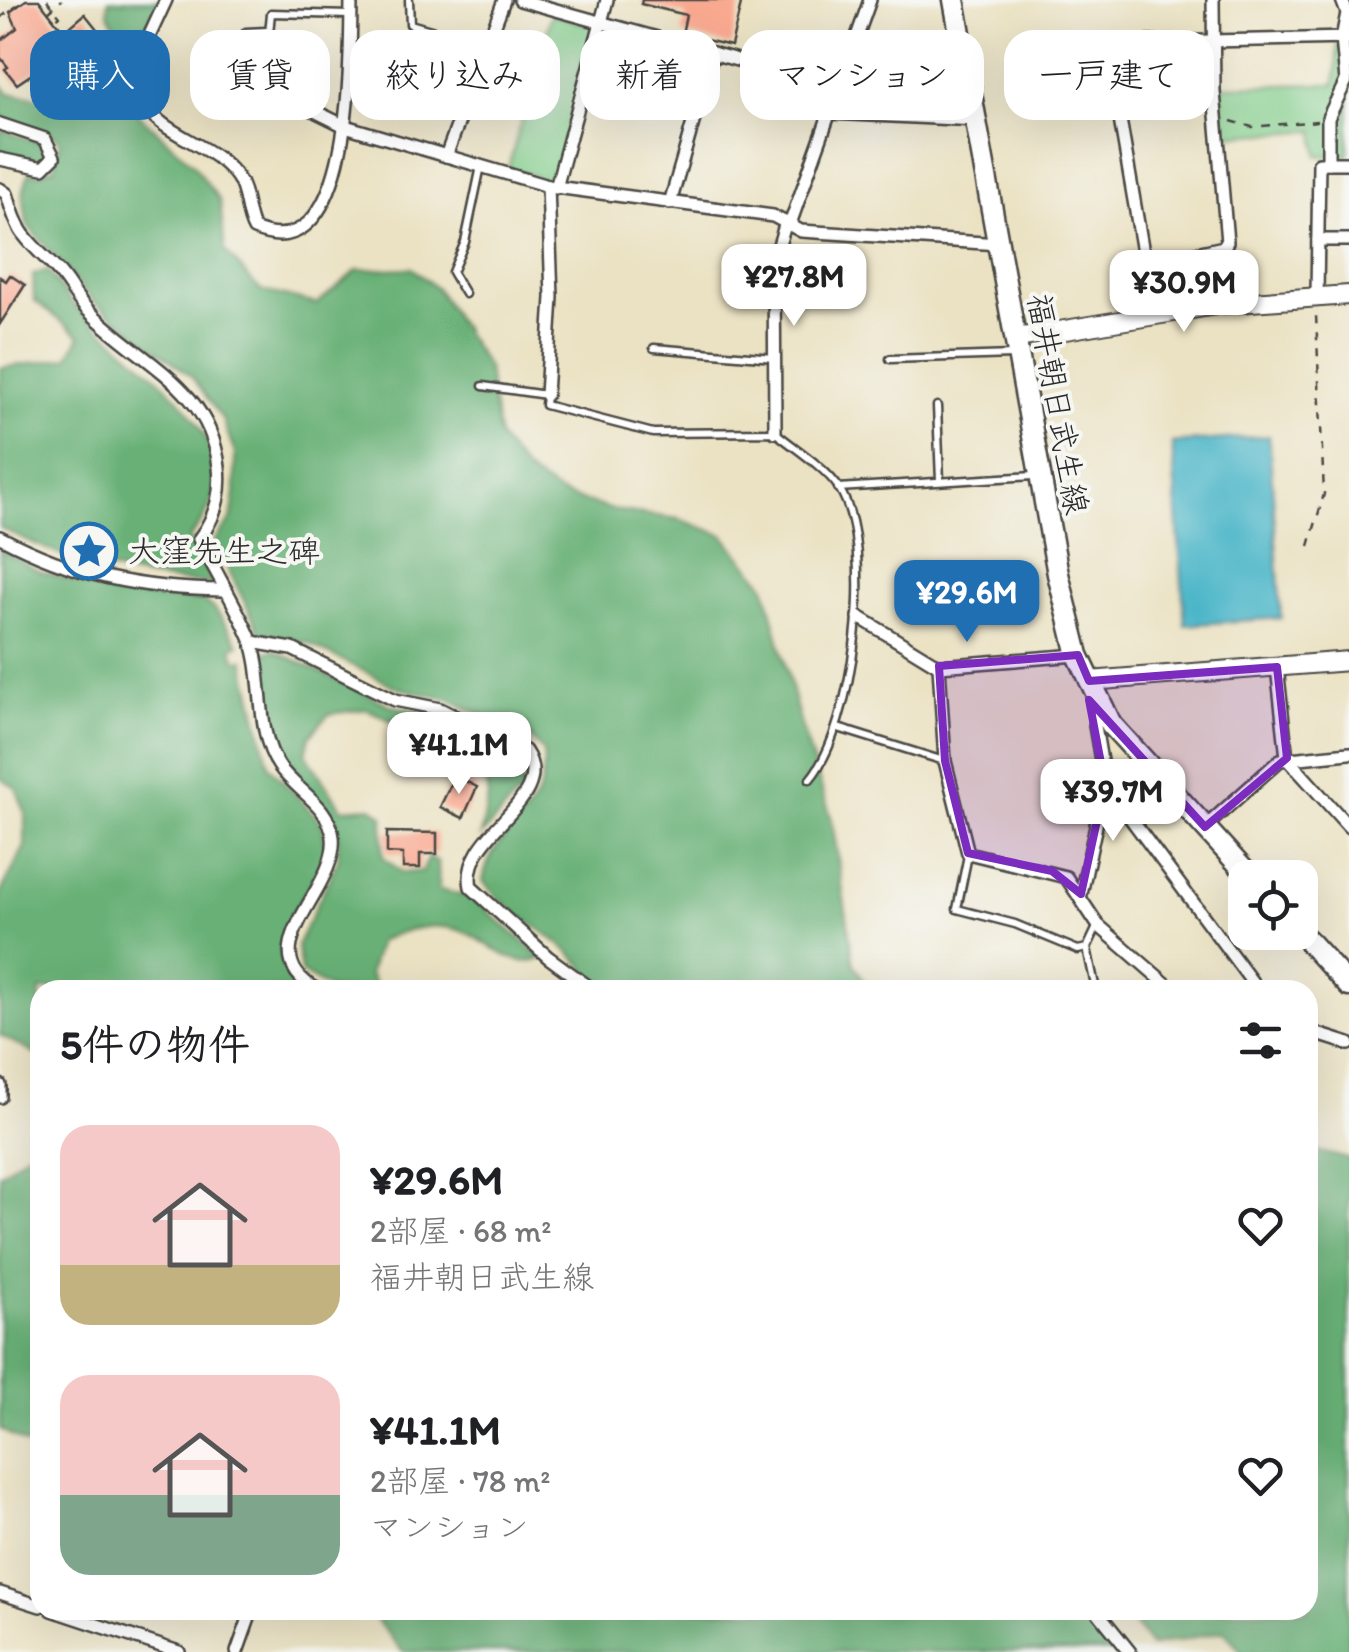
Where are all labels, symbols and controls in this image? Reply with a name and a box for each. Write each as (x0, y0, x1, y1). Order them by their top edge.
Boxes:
chip: 購入 (30, 30, 170, 120)
chip: 賃貸 (190, 30, 330, 120)
chip: 絞り込み (350, 30, 560, 120)
chip: 新着 (580, 30, 720, 120)
chip: マンション (740, 30, 984, 120)
chip: 一戸建て (1004, 30, 1214, 120)
pin: ¥27.8M (713, 244, 875, 329)
pin: ¥30.9M (1103, 250, 1265, 335)
text: ¥27.8M (743, 257, 845, 295)
text: ¥30.9M (1132, 263, 1236, 301)
street label: 福井朝日武生線 (1020, 290, 1096, 518)
place icon: 大窪先生之碑 (59, 521, 119, 581)
place label: 大窪先生之碑 (128, 532, 320, 570)
pin: ¥29.6M (886, 560, 1048, 645)
text: ¥29.6M (916, 573, 1018, 611)
pin: ¥41.1M (378, 712, 540, 797)
text: ¥41.1M (409, 725, 509, 763)
pin: ¥39.7M (1032, 759, 1194, 844)
text: ¥39.7M (1063, 772, 1164, 810)
map controls (1228, 860, 1318, 950)
button: locate (1228, 860, 1318, 950)
icon: filters (1233, 1013, 1288, 1068)
text: 5件の物件 (60, 1019, 250, 1070)
text: ¥29.6M (370, 1154, 503, 1205)
icon: home (140, 1165, 260, 1285)
icon: heart (1233, 1198, 1288, 1253)
text: 2部屋 · 68 m² (370, 1212, 551, 1250)
text: 福井朝日武生線 (370, 1258, 594, 1296)
text: ¥41.1M (370, 1404, 501, 1455)
icon: home (140, 1415, 260, 1535)
icon: heart (1233, 1448, 1288, 1503)
text: 2部屋 · 78 m² (370, 1462, 550, 1500)
text: マンション (370, 1508, 529, 1546)

